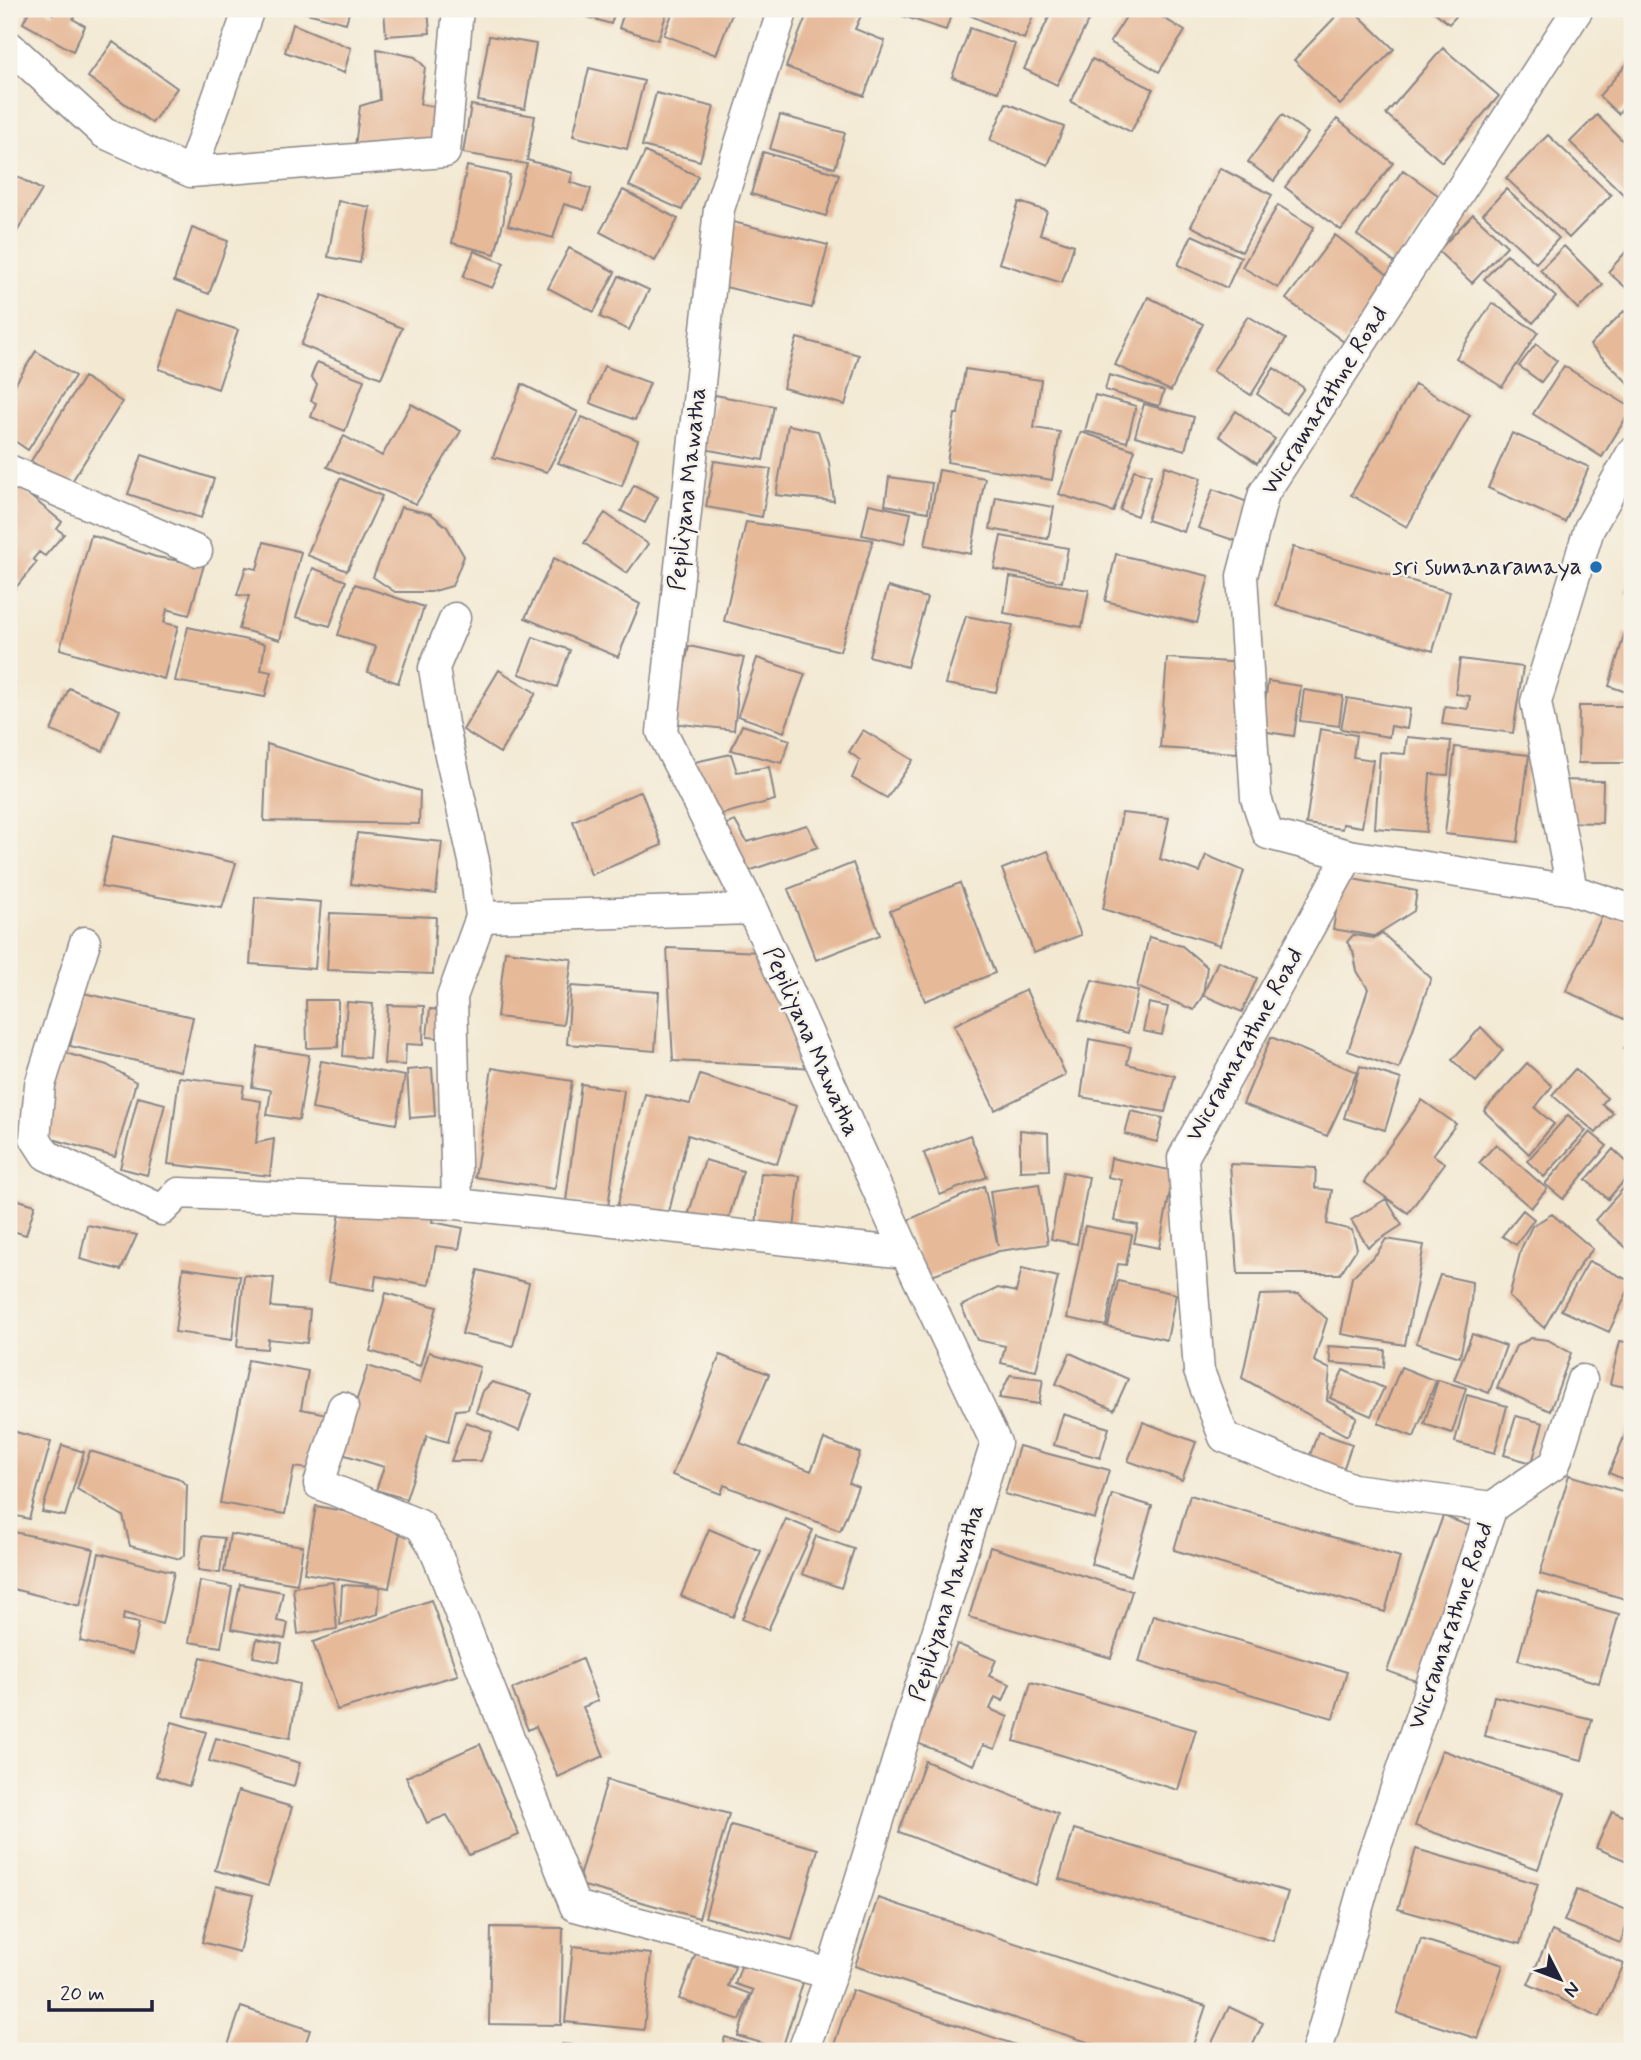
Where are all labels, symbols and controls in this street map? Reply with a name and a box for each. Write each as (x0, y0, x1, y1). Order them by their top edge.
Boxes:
street label: Wicramarathne Road (1254, 301, 1396, 501)
street label: Pepiliyana Mawatha (662, 386, 714, 592)
place label: sri sumanaramaya (1392, 552, 1582, 583)
marker: sri sumanaramaya (1588, 559, 1604, 575)
street label: Pepiliyana Mawatha (755, 942, 867, 1142)
street label: Wicramarathne Road (1179, 943, 1311, 1147)
street label: Pepiliyana Mawatha (902, 1501, 992, 1705)
street label: Wicramarathne Road (1401, 1518, 1501, 1734)
north arrow (1526, 1944, 1596, 2014)
scale bar (49, 1969, 152, 2013)
text: N (1558, 1976, 1585, 2002)
text: 20 m (60, 1980, 105, 2008)

